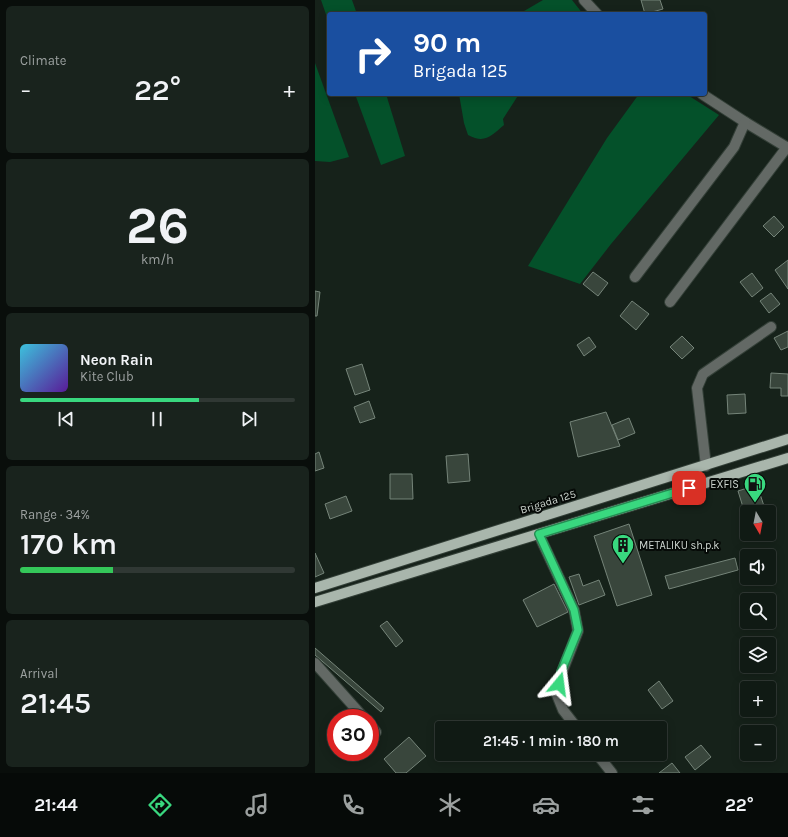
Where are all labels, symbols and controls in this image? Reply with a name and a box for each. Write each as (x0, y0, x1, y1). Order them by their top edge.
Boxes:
text: 90 m (413, 26, 481, 59)
icon: right (347, 28, 399, 80)
text: Climate (20, 53, 66, 68)
text: Brigada 125 (413, 60, 508, 82)
text: 22° (134, 72, 181, 108)
text: − (20, 77, 32, 103)
text: + (283, 77, 295, 103)
text: 26 (126, 195, 189, 256)
text: km/h (141, 252, 174, 267)
text: Neon Rain (80, 351, 153, 369)
text: Kite Club (80, 369, 134, 384)
icon: previous (55, 408, 77, 430)
icon: pause (146, 408, 168, 430)
icon: next (238, 408, 260, 430)
pin (672, 471, 706, 505)
fuel station icon: EXFIS (742, 471, 768, 504)
icon: arrive (678, 477, 700, 499)
place label: EXFIS (710, 478, 739, 491)
street label: Brigada 125 (518, 487, 578, 517)
north arrow (740, 505, 776, 541)
map controls (740, 505, 776, 761)
text: Range · 34% (20, 507, 90, 522)
text: 170 km (20, 526, 117, 562)
building icon: METALIKU sh.p.k (610, 532, 636, 565)
place label: METALIKU sh.p.k (639, 539, 720, 552)
button: sound (740, 549, 776, 585)
button: search (740, 593, 776, 629)
button: layers (740, 637, 776, 673)
position arrow (538, 663, 580, 705)
text: Arrival (20, 666, 58, 681)
button: + (740, 681, 776, 717)
text: 21:45 (20, 685, 91, 721)
speed limit sign: 30 (327, 709, 379, 761)
button: − (740, 725, 776, 761)
text: 21:45 · 1 min · 180 m (483, 732, 619, 750)
icon: directions (146, 791, 174, 819)
icon: music (243, 791, 271, 819)
icon: phone (339, 791, 367, 819)
icon: climate (436, 791, 464, 819)
icon: car (532, 791, 560, 819)
icon: filters (629, 791, 657, 819)
text: 21:44 (34, 794, 78, 816)
text: 22° (725, 794, 754, 816)

